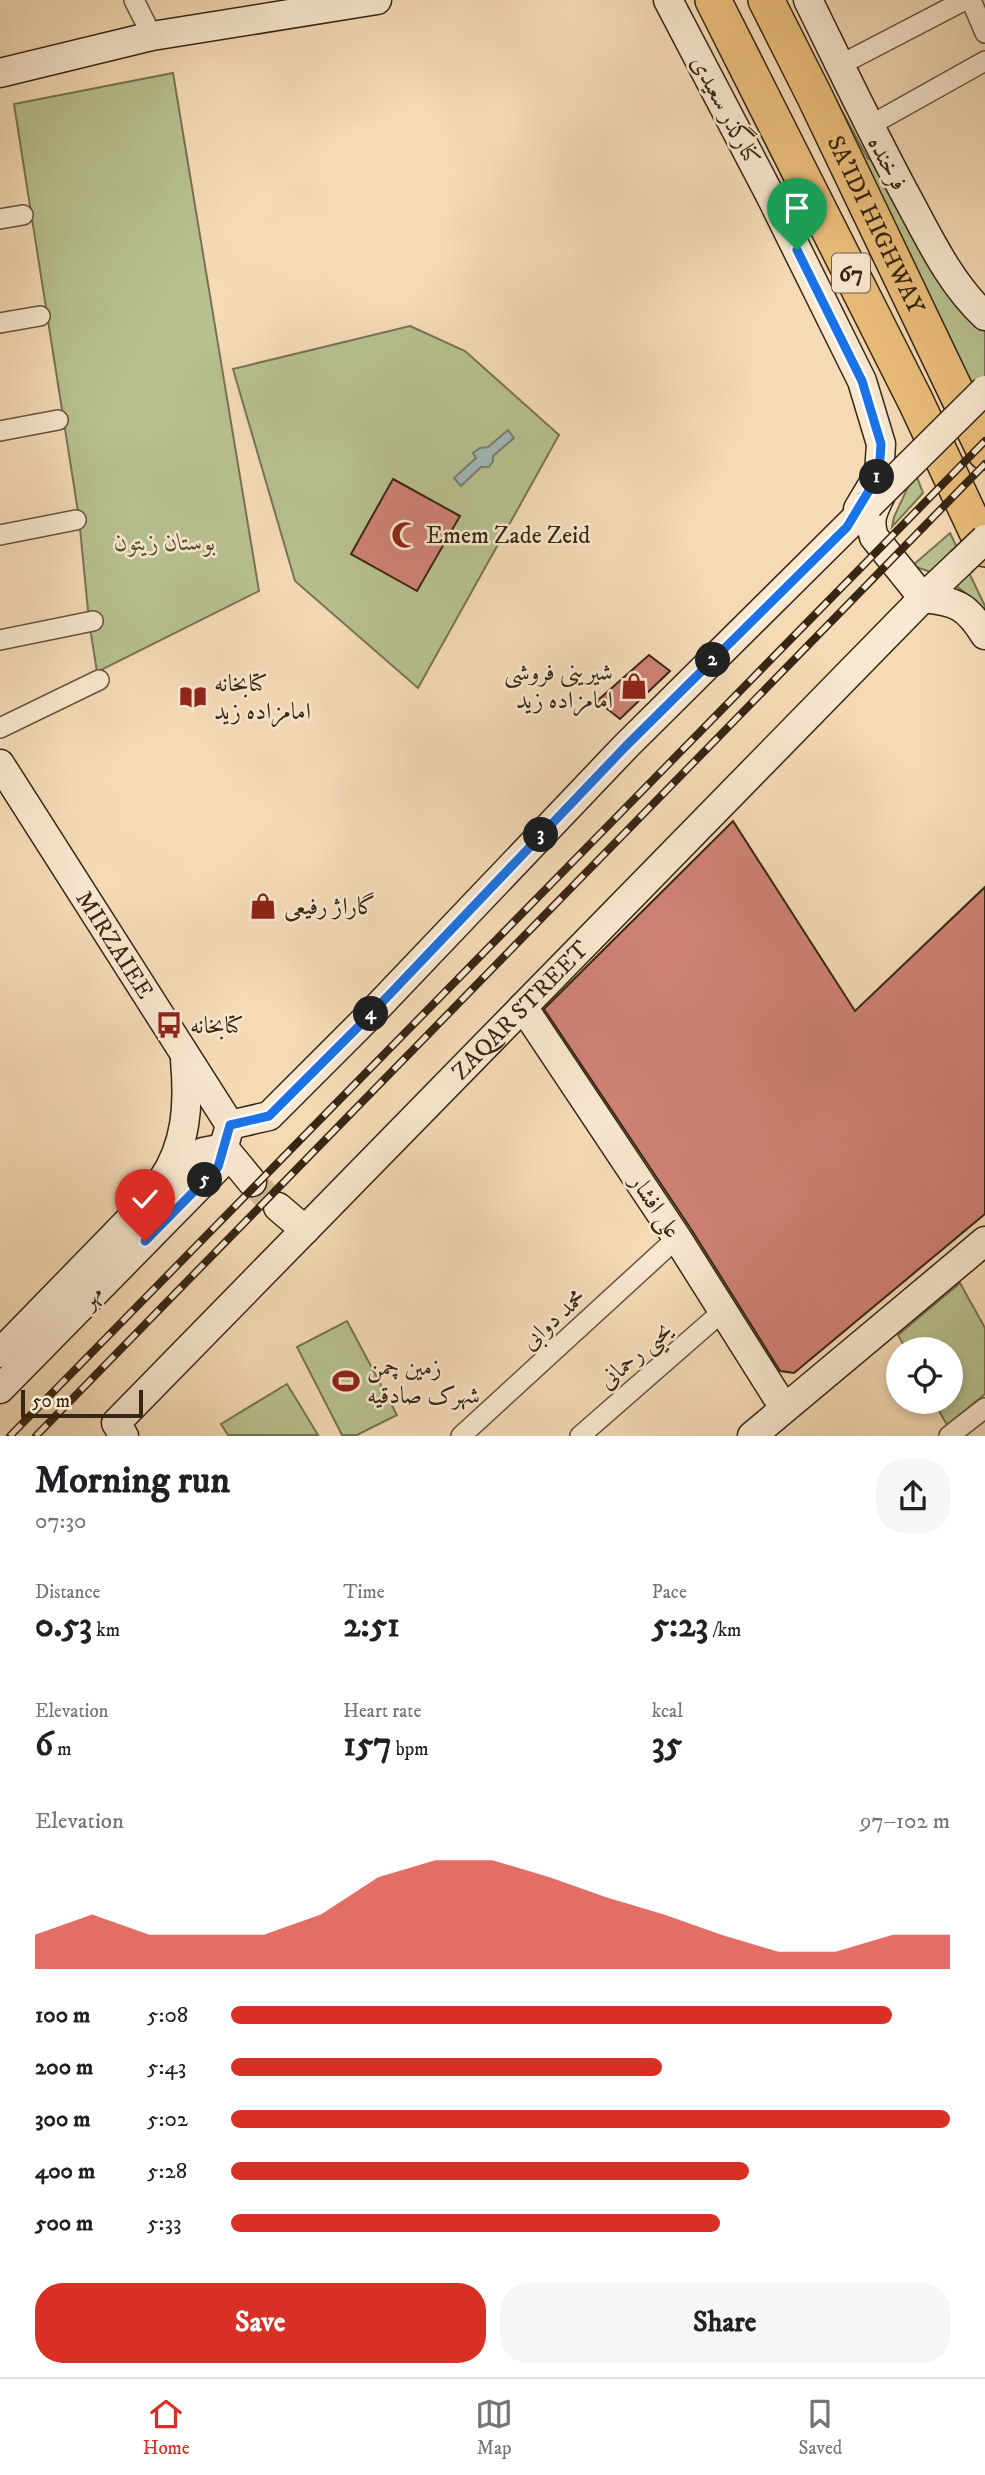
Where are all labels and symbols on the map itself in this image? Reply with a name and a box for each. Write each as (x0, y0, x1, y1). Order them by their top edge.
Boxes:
street label: کنارگذر سعیدی (684, 49, 769, 171)
street label: SA'IDI HIGHWAY (820, 131, 931, 320)
street label: فرخنده (860, 131, 914, 196)
pin (767, 178, 827, 250)
road number: 67 (832, 254, 870, 292)
pin: 1 (860, 460, 894, 494)
mosque icon: Emem Zade Zeid (390, 520, 420, 550)
place label: Emem Zade Zeid (426, 521, 590, 551)
park label: بوستان زیتون (114, 528, 216, 558)
pin: 2 (696, 642, 730, 678)
place label: شیرینی فروشی امامزاده زید (504, 658, 613, 717)
place label: کتابخانه امامزاده زید (214, 669, 311, 728)
shop icon: شیرینی فروشی امامزاده زید (619, 671, 649, 701)
library icon: کتابخانه امامزاده زید (178, 682, 208, 712)
pin: 3 (524, 818, 558, 852)
street label: MIRZAIEE (69, 885, 160, 1005)
shop icon: گاراژ رفیعی (248, 891, 278, 921)
place label: گاراژ رفیعی (284, 891, 376, 922)
street label: ZAQAR STREET (446, 935, 596, 1087)
pin: 4 (354, 996, 388, 1032)
bus stop icon: کتابخانه (154, 1010, 184, 1040)
place label: کتابخانه (190, 1011, 244, 1041)
pin: 5 (188, 1162, 222, 1198)
street label: علی افشار (621, 1167, 688, 1245)
pin (115, 1169, 175, 1241)
street label: مهر (72, 1279, 110, 1317)
street label: محمد دوابی (515, 1283, 593, 1357)
street label: یحیی رحمانی (593, 1315, 681, 1399)
place label: زمین چمن شهرک صادقیه (367, 1353, 480, 1411)
sports icon: زمین چمن شهرک صادقیه (331, 1366, 361, 1396)
scale bar (21, 1386, 144, 1418)

